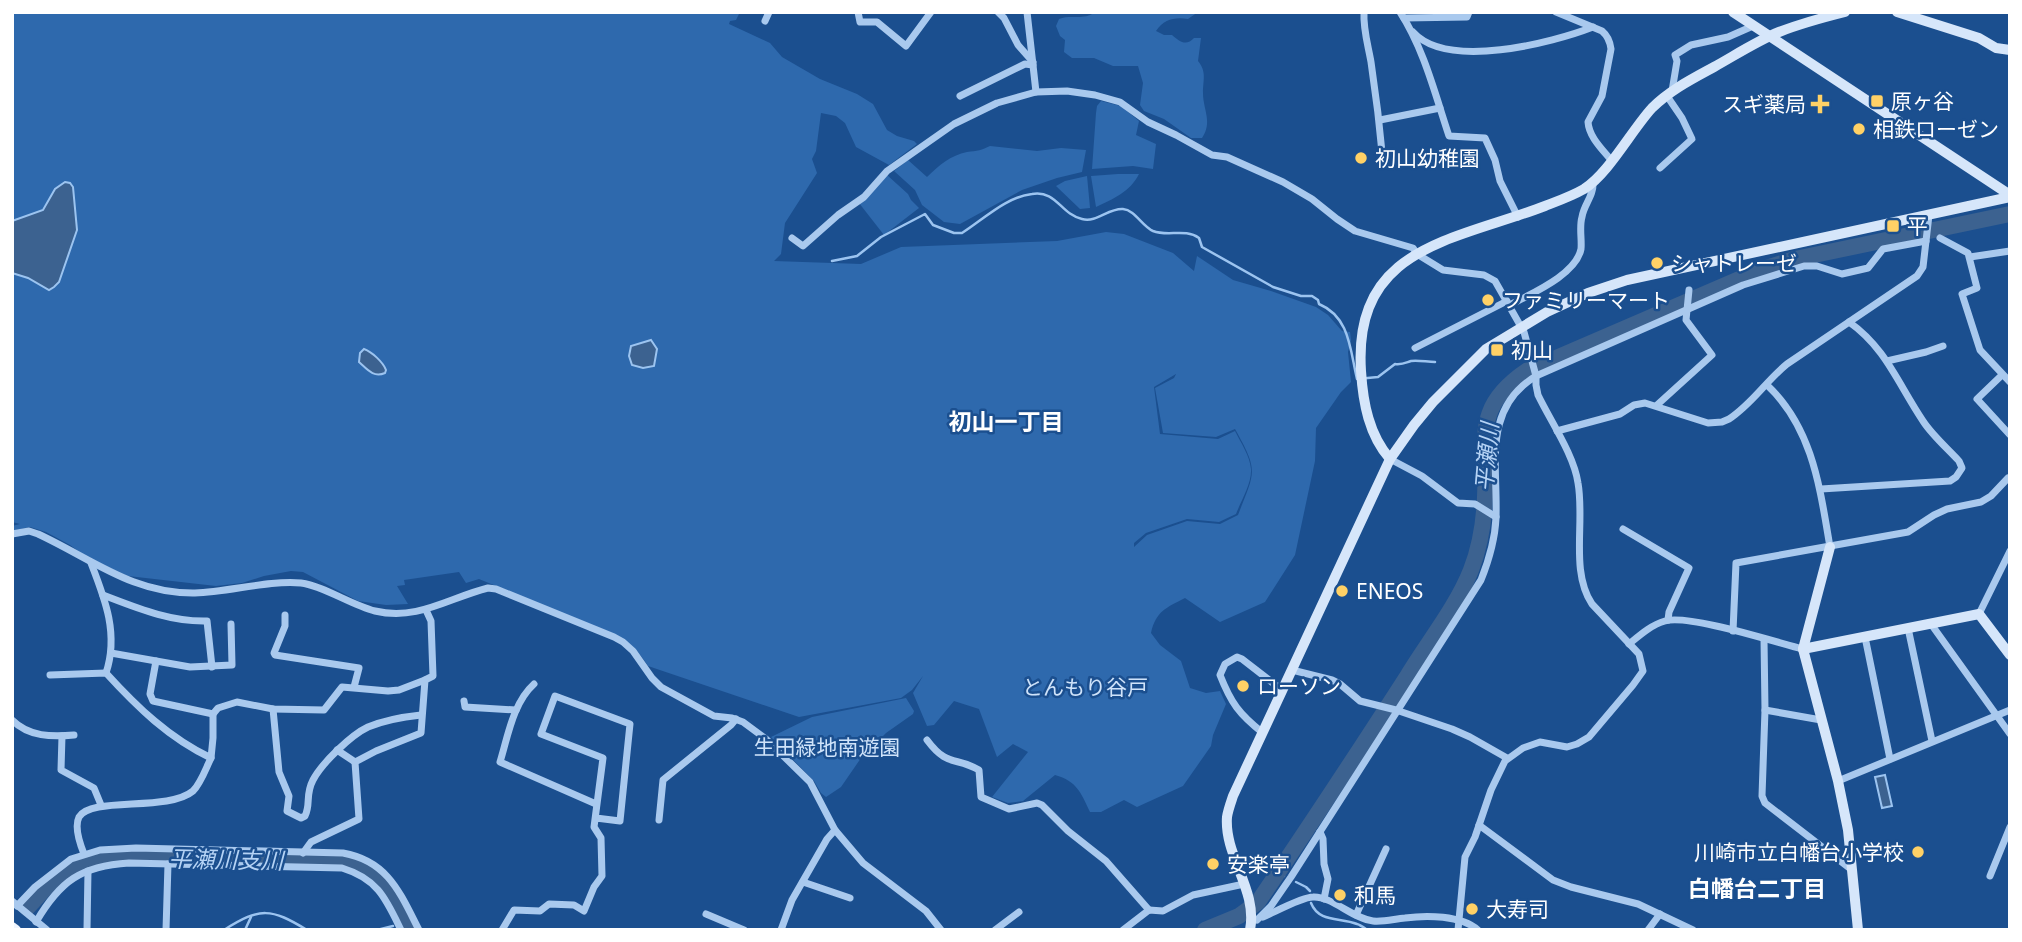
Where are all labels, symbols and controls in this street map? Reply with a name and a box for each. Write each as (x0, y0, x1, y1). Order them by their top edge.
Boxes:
place label: 原ヶ谷 (1891, 87, 1954, 115)
place label: スギ薬局 (1722, 90, 1806, 118)
marker: 原ヶ谷 (1869, 93, 1885, 109)
marker: スギ薬局 (1812, 96, 1828, 112)
place label: 相鉄ローゼン (1873, 115, 1999, 143)
marker: 相鉄ローゼン (1851, 121, 1867, 137)
place label: 初山幼稚園 (1375, 144, 1480, 172)
marker: 初山幼稚園 (1353, 150, 1369, 166)
place label: 平 (1907, 212, 1928, 240)
marker: 平 (1885, 218, 1901, 234)
place label: シャトレーゼ (1671, 249, 1797, 277)
marker: シャトレーゼ (1649, 255, 1665, 271)
place label: ファミリーマート (1502, 286, 1670, 314)
marker: ファミリーマート (1480, 292, 1496, 308)
place label: 初山 (1511, 336, 1553, 364)
marker: 初山 (1489, 342, 1505, 358)
district label: 初山一丁目 (949, 405, 1064, 437)
water label: 平瀬川 (1467, 418, 1505, 493)
place label: ENEOS (1356, 577, 1423, 605)
marker: ENEOS (1334, 583, 1350, 599)
place label: ローソン (1257, 672, 1341, 700)
park label: とんもり谷戸 (1022, 673, 1148, 701)
marker: ローソン (1235, 678, 1251, 694)
park label: 生田緑地南遊園 (754, 733, 901, 761)
place label: 川崎市立白幡台小学校 (1694, 838, 1904, 866)
water label: 平瀬川支川 (168, 842, 287, 876)
marker: 川崎市立白幡台小学校 (1910, 844, 1926, 860)
place label: 安楽亭 (1227, 850, 1290, 878)
marker: 安楽亭 (1205, 856, 1221, 872)
district label: 白幡台二丁目 (1688, 872, 1826, 904)
place label: 和馬 (1354, 881, 1396, 909)
marker: 和馬 (1332, 887, 1348, 903)
place label: 大寿司 (1486, 895, 1549, 923)
marker: 大寿司 (1464, 901, 1480, 917)

